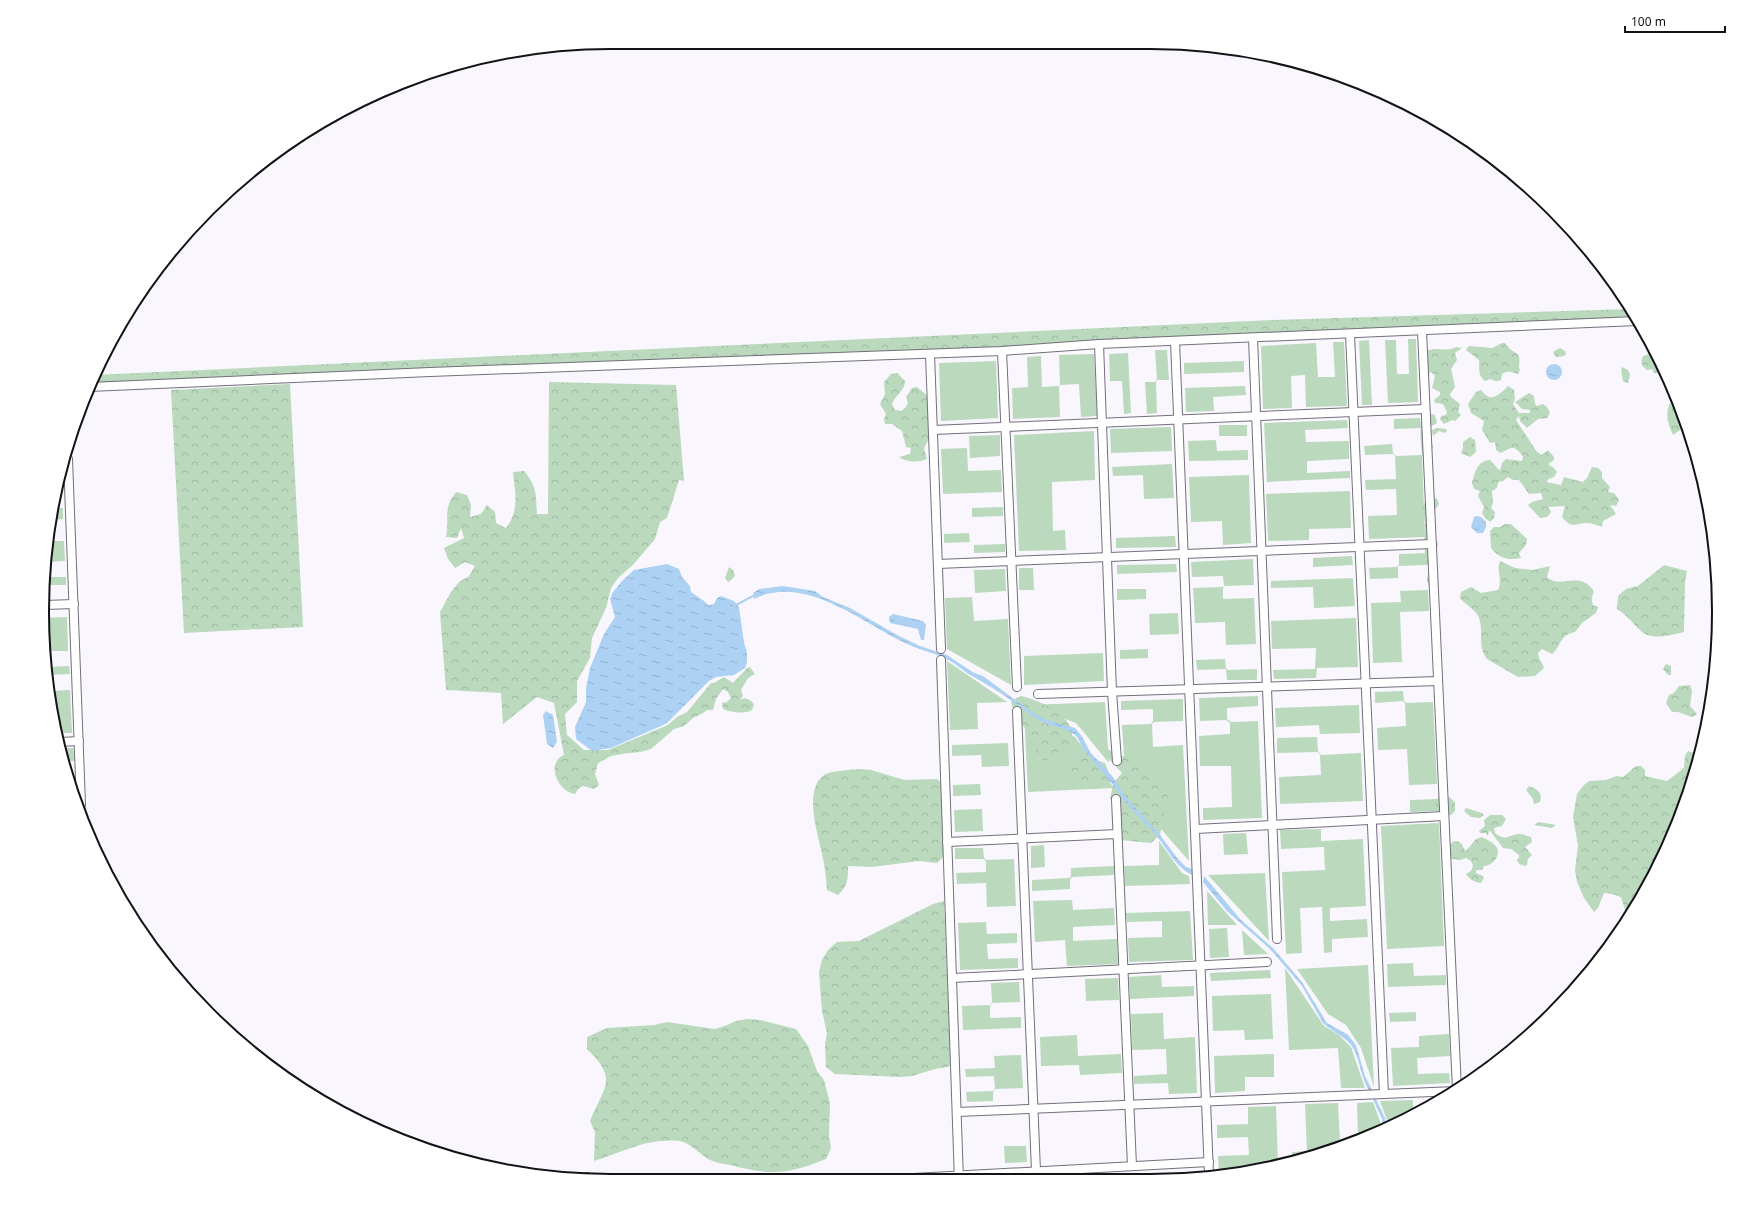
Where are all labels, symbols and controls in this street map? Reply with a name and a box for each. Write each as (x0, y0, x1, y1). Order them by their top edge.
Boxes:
scale bar (1625, 8, 1725, 34)
text: 100 m (1631, 13, 1666, 30)

